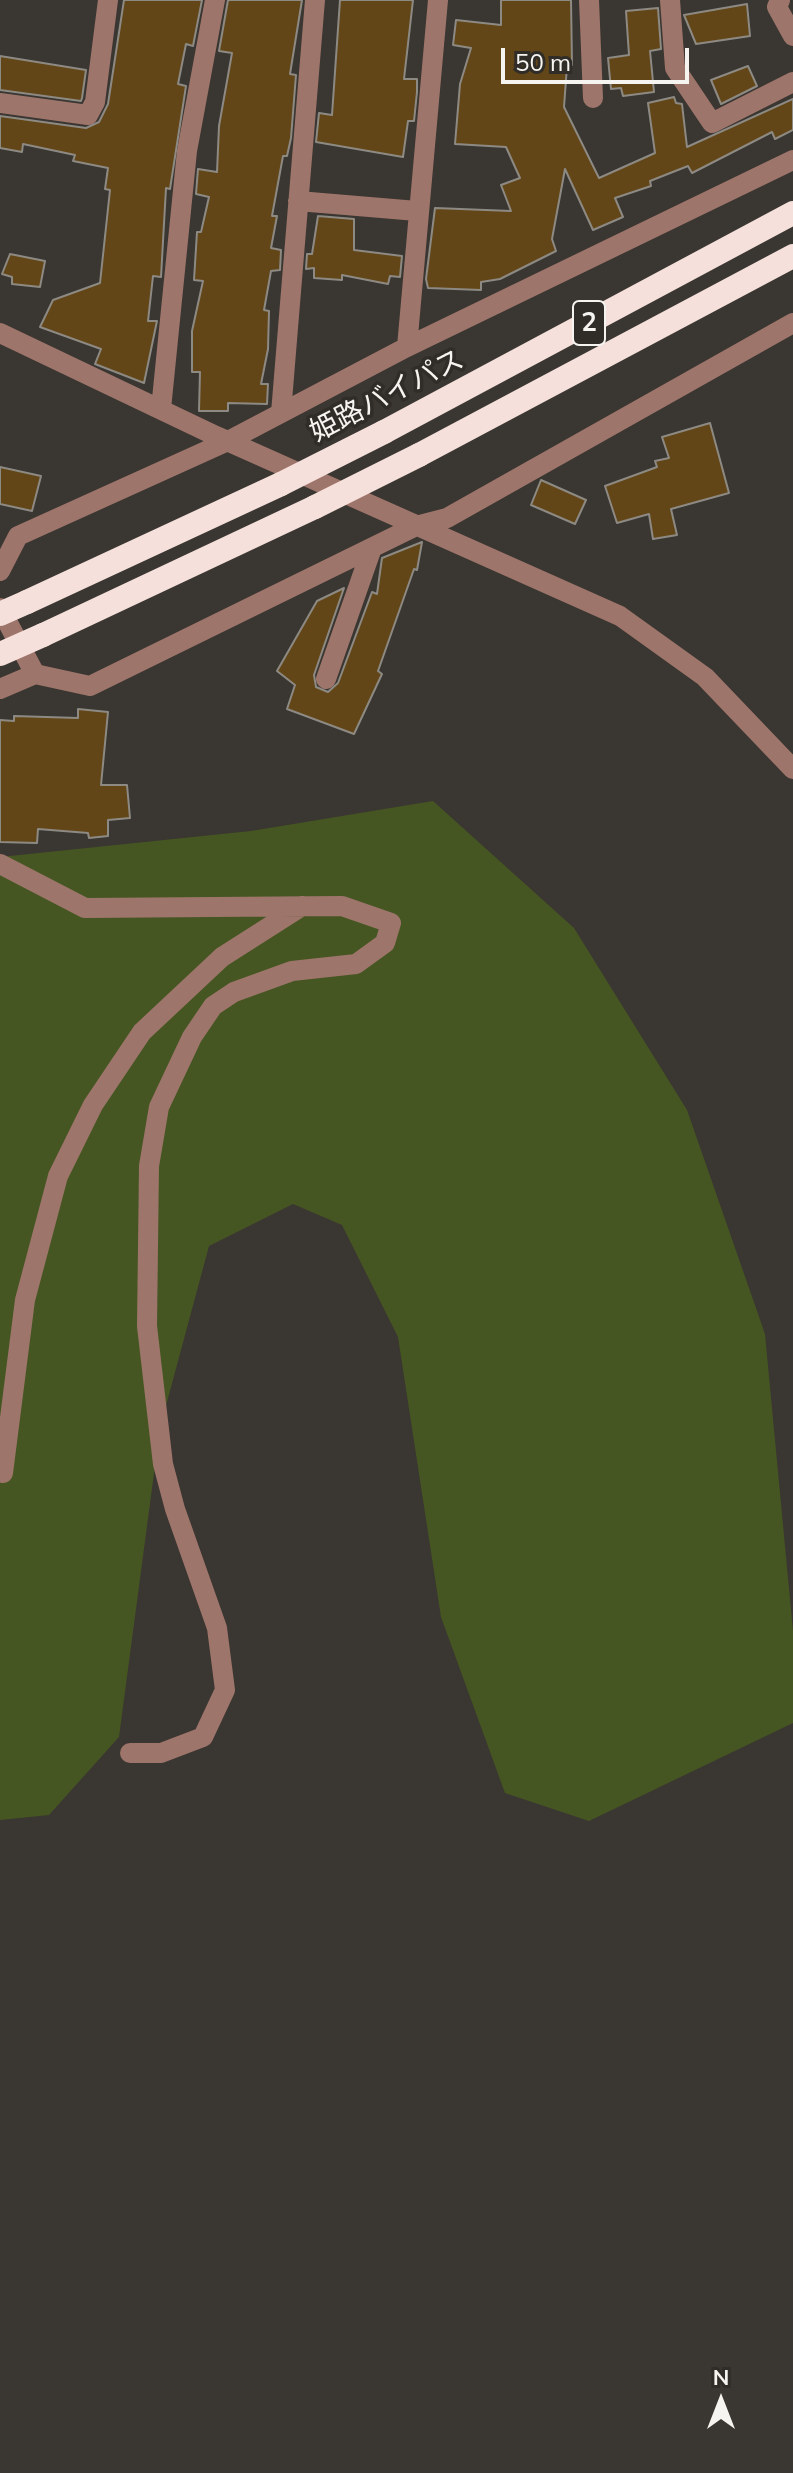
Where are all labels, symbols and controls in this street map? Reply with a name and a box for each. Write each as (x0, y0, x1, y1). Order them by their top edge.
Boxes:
scale bar (505, 32, 693, 82)
text: 50 m (515, 47, 571, 77)
road number: 2 (573, 301, 605, 345)
street label: 姫路バイパス (305, 343, 469, 449)
north arrow (681, 2361, 761, 2441)
text: N (713, 2363, 729, 2391)

